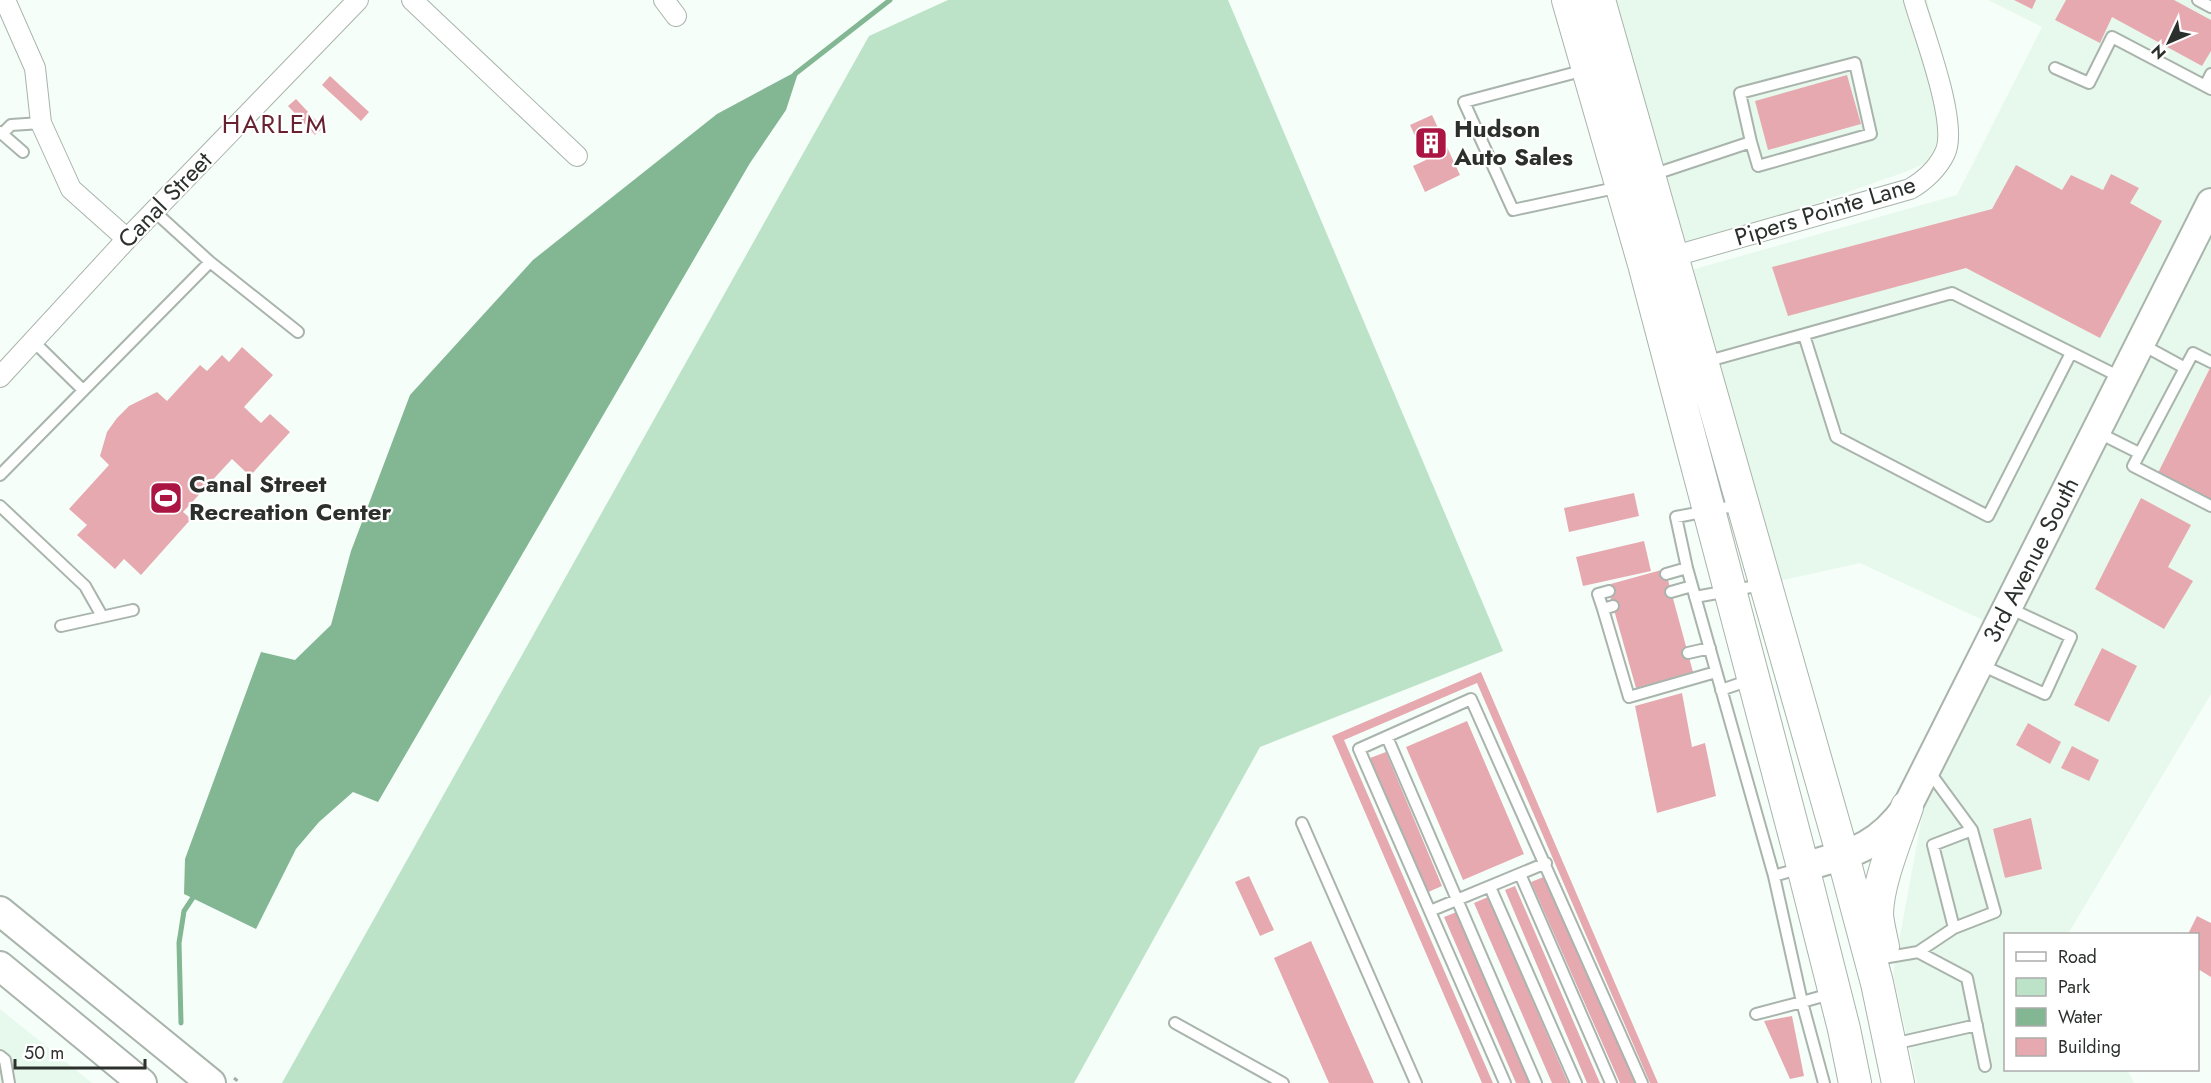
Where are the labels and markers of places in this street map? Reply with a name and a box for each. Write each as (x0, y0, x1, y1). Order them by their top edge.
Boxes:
place label: Hudson Auto Sales (1453, 111, 1573, 174)
building icon: Hudson Auto Sales (1413, 125, 1449, 161)
place label: Canal Street Recreation Center (189, 466, 392, 529)
sports icon: Canal Street Recreation Center (148, 480, 184, 516)

